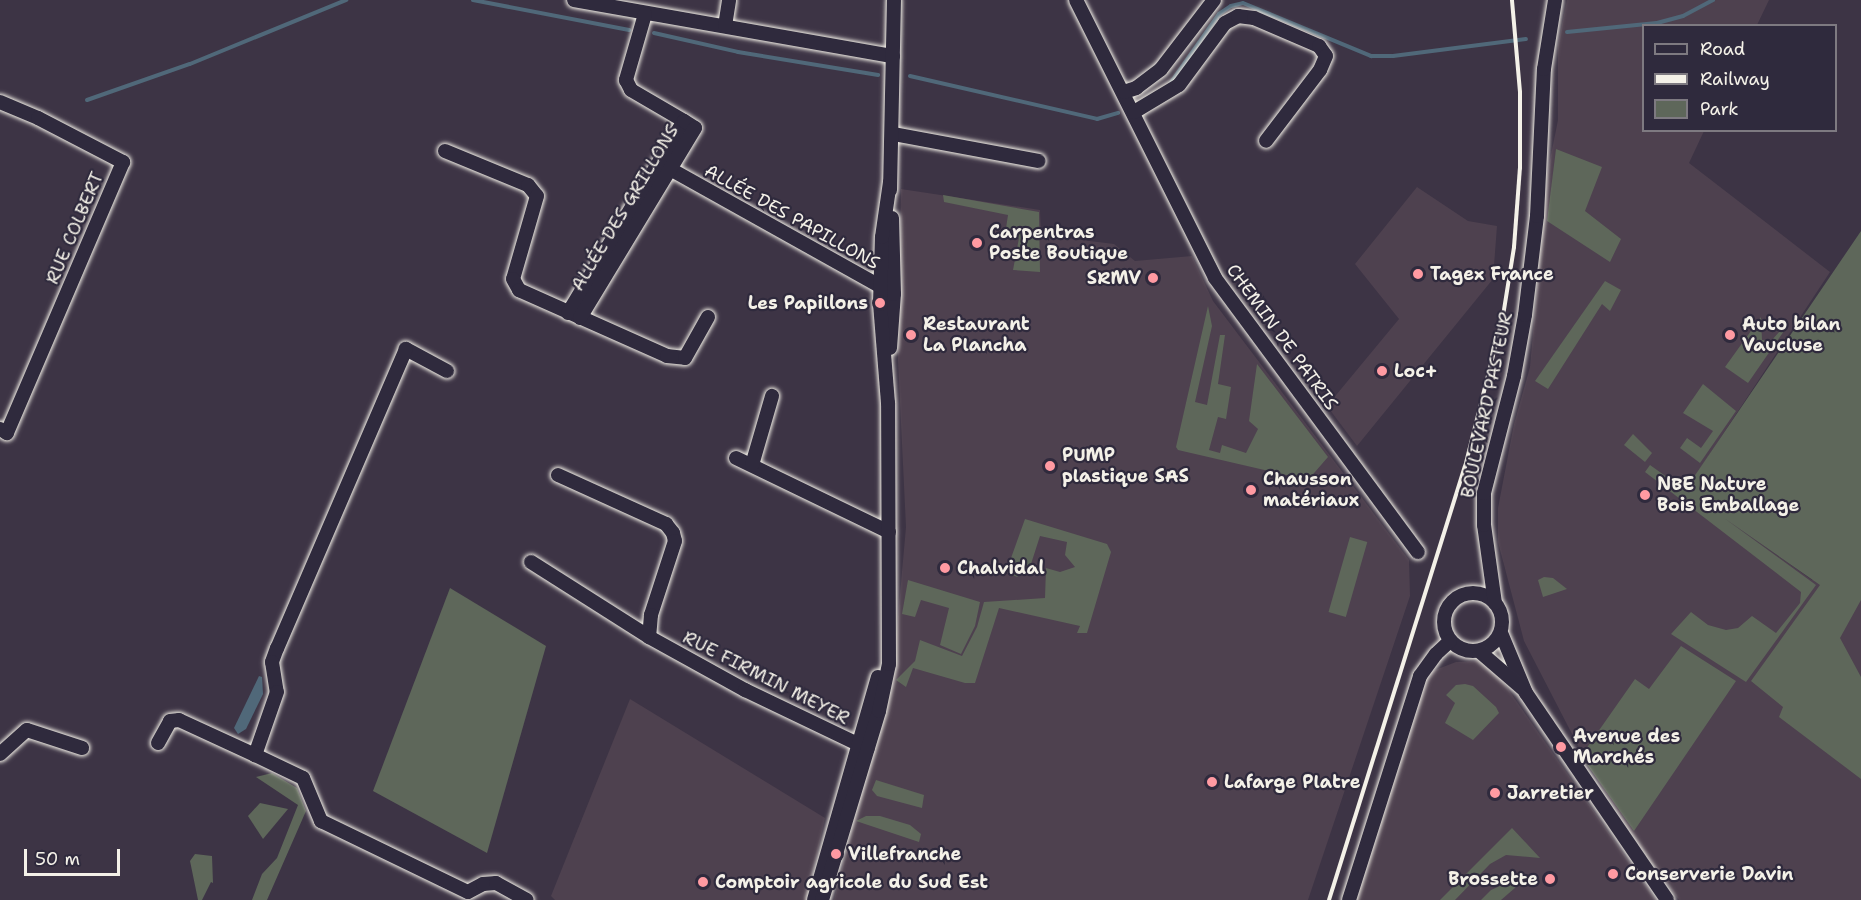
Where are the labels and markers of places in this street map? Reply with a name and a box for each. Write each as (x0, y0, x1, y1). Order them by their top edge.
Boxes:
place label: Carpentras Poste Boutique (989, 222, 1128, 264)
marker: Carpentras Poste Boutique (970, 236, 984, 250)
place label: Tagex France (1430, 263, 1554, 285)
place label: SRMV (1087, 267, 1141, 289)
marker: Tagex France (1411, 267, 1425, 281)
marker: SRMV (1146, 271, 1160, 285)
place label: Les Papillons (748, 292, 868, 314)
marker: Les Papillons (873, 296, 887, 310)
place label: Restaurant La Plancha (923, 314, 1030, 356)
place label: Auto bilan Vaucluse (1742, 314, 1841, 356)
marker: Restaurant La Plancha (904, 328, 918, 342)
marker: Auto bilan Vaucluse (1723, 328, 1737, 342)
place label: Loc+ (1394, 360, 1438, 382)
marker: Loc+ (1375, 364, 1389, 378)
place label: PUMP plastique SAS (1062, 445, 1189, 488)
marker: PUMP plastique SAS (1043, 459, 1057, 473)
place label: Chausson matériaux (1263, 469, 1359, 512)
place label: NBE Nature Bois Emballage (1657, 474, 1799, 516)
marker: Chausson matériaux (1244, 483, 1258, 497)
marker: NBE Nature Bois Emballage (1638, 488, 1652, 502)
place label: Chalvidal (957, 557, 1045, 579)
marker: Chalvidal (938, 561, 952, 575)
place label: Avenue des Marchés (1573, 726, 1680, 768)
marker: Avenue des Marchés (1554, 740, 1568, 754)
place label: Lafarge Platre (1224, 771, 1361, 793)
marker: Lafarge Platre (1205, 775, 1219, 789)
place label: Jarretier (1507, 782, 1594, 804)
marker: Jarretier (1488, 786, 1502, 800)
place label: Villefranche (848, 843, 961, 865)
marker: Villefranche (829, 847, 843, 861)
place label: Conserverie Davin (1625, 863, 1794, 885)
marker: Conserverie Davin (1606, 867, 1620, 881)
place label: Brossette (1448, 868, 1538, 890)
place label: Comptoir agricole du Sud Est (715, 871, 988, 893)
marker: Brossette (1543, 872, 1557, 886)
marker: Comptoir agricole du Sud Est (696, 875, 710, 889)

